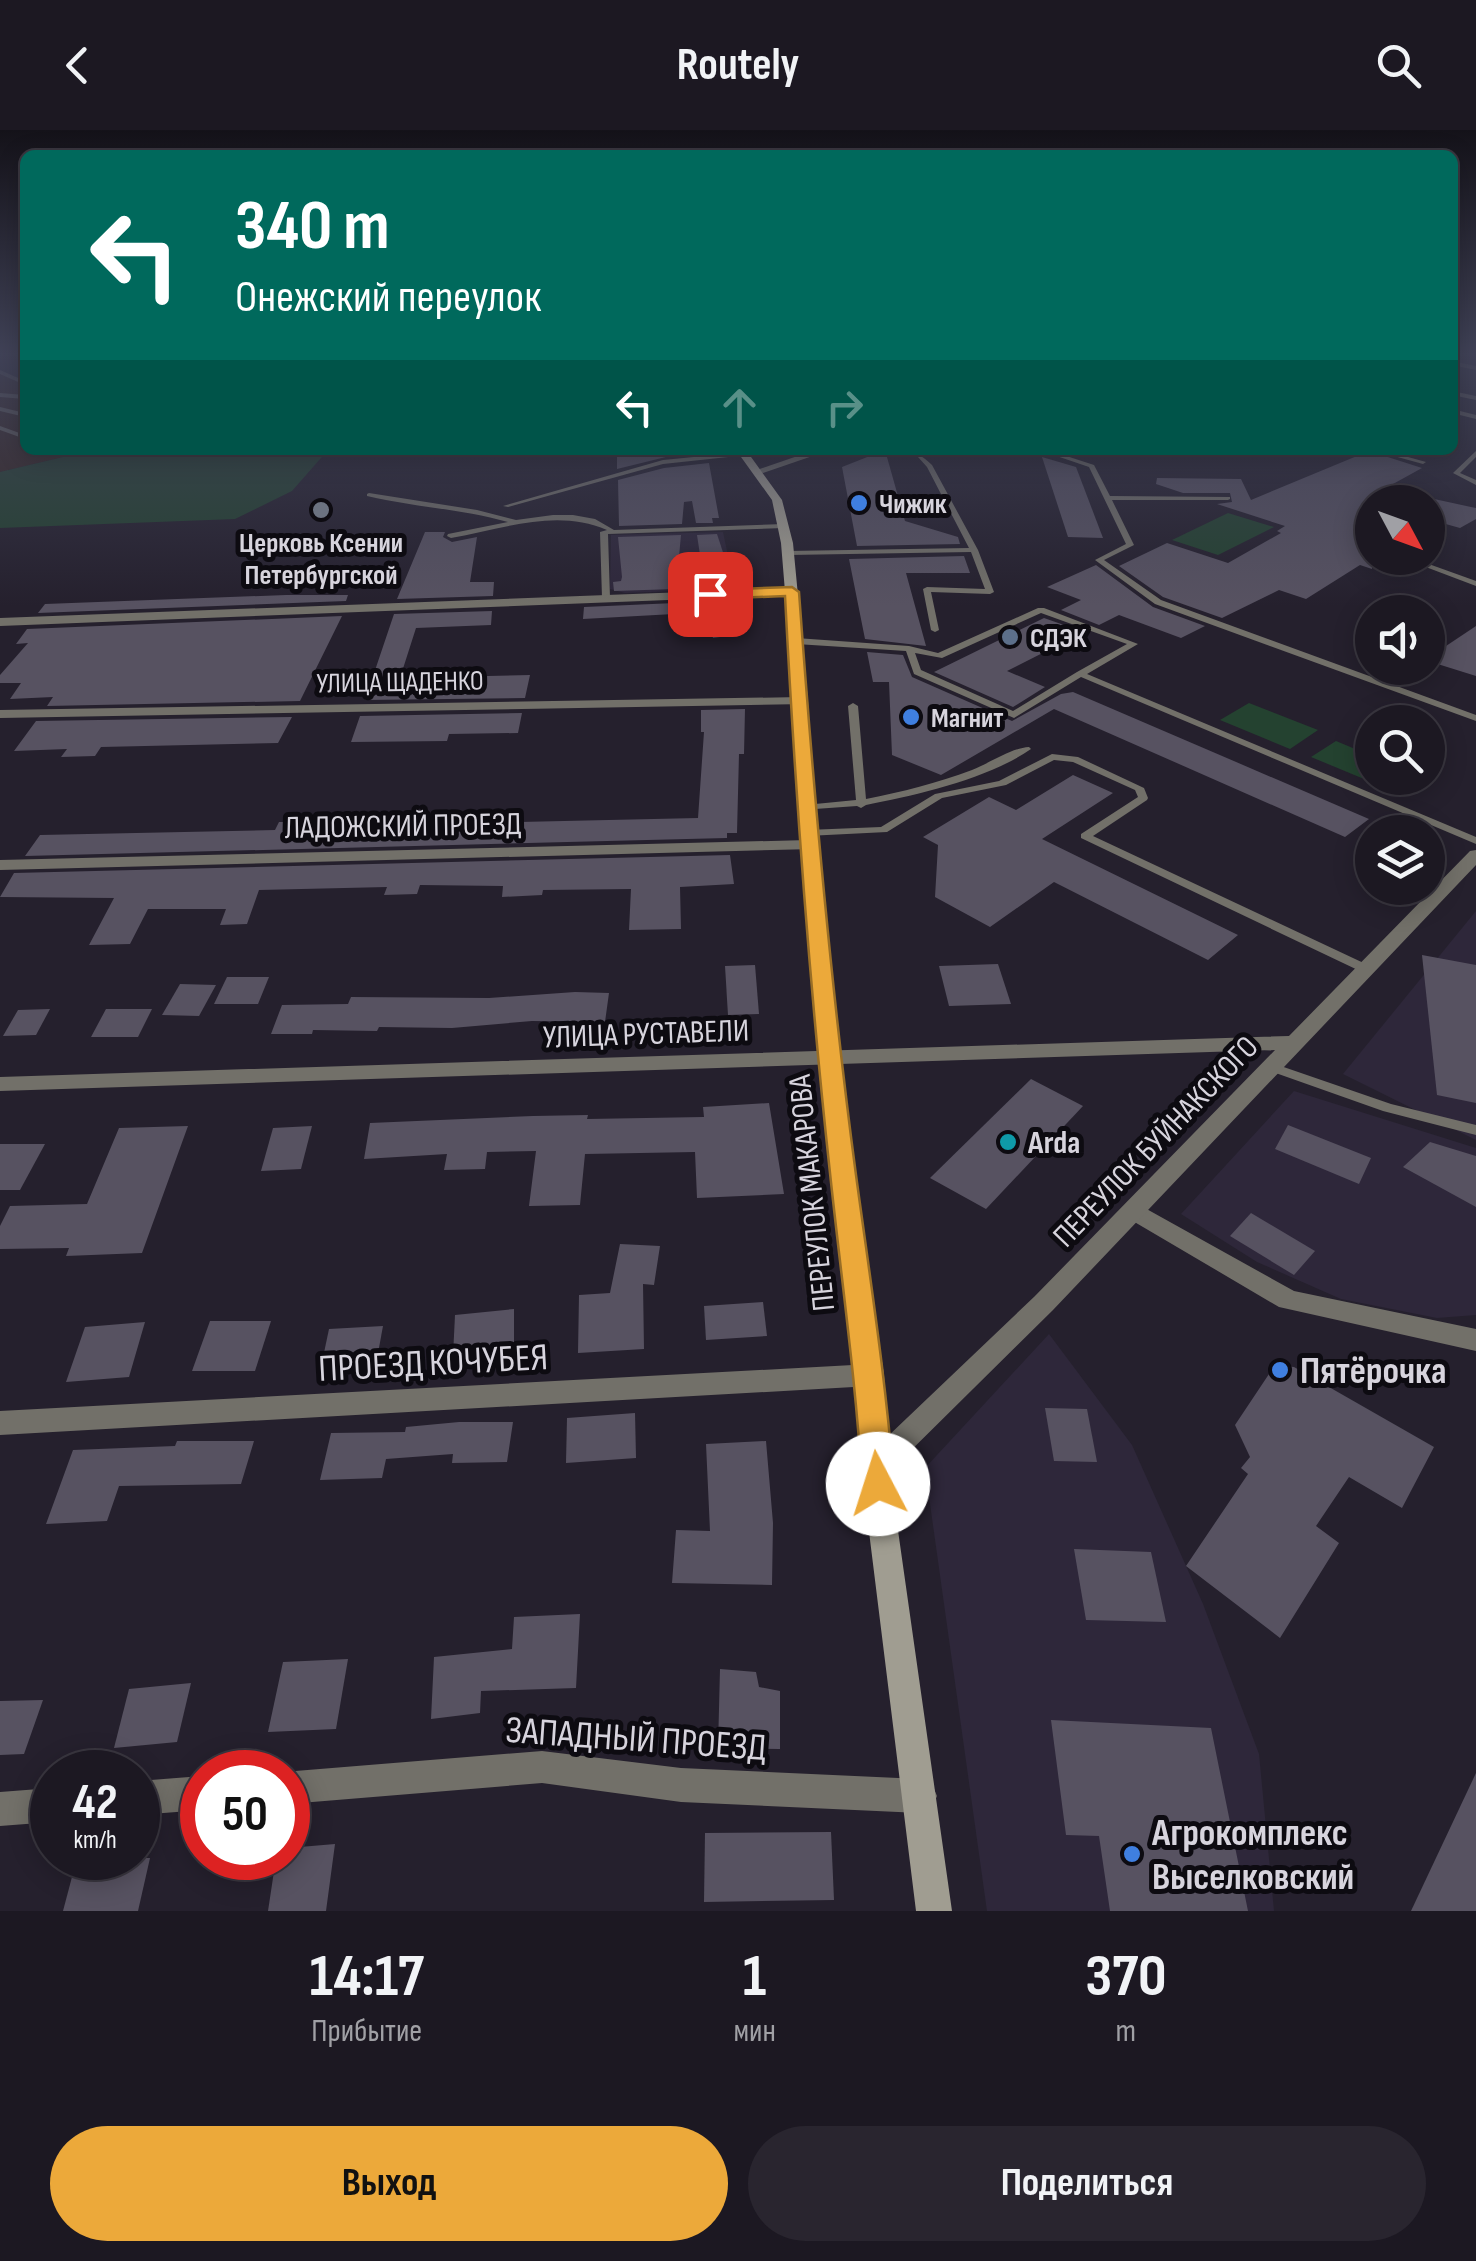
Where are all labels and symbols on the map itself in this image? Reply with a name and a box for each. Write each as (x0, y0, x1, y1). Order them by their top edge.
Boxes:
north arrow (1355, 485, 1445, 575)
place label: Чижик (879, 488, 947, 521)
marker: Чижик (848, 492, 870, 514)
marker: Церковь Ксении Петербургской (310, 499, 332, 521)
place label: Церковь Ксении Петербургской (239, 527, 403, 592)
pin (668, 552, 753, 637)
place label: СДЭК (1030, 622, 1087, 655)
marker: СДЭК (999, 626, 1021, 648)
street label: УЛИЦА ЩАДЕНКО (316, 665, 484, 700)
place label: Магнит (931, 702, 1004, 735)
marker: Магнит (900, 706, 922, 728)
street label: ЛАДОЖСКИЙ ПРОЕЗД (284, 805, 522, 848)
street label: УЛИЦА РУСТАВЕЛИ (542, 1011, 750, 1058)
street label: ПЕРЕУЛОК БУЙНАКСКОГО (1045, 1028, 1267, 1256)
street label: ПЕРЕУЛОК МАКАРОВА (781, 1072, 844, 1313)
place label: Arda (1027, 1124, 1080, 1163)
marker: Arda (997, 1131, 1019, 1153)
street label: ПРОЕЗД КОЧУБЕЯ (317, 1335, 549, 1392)
place label: Пятёрочка (1300, 1349, 1446, 1394)
marker: Пятёрочка (1269, 1359, 1291, 1381)
position arrow (826, 1432, 930, 1536)
street label: ЗАПАДНЫЙ ПРОЕЗД (504, 1708, 768, 1771)
speed limit sign: 50 (180, 1750, 310, 1880)
place label: Агрокомплекс Выселковский (1151, 1811, 1354, 1900)
marker: Агрокомплекс Выселковский (1121, 1843, 1143, 1865)

